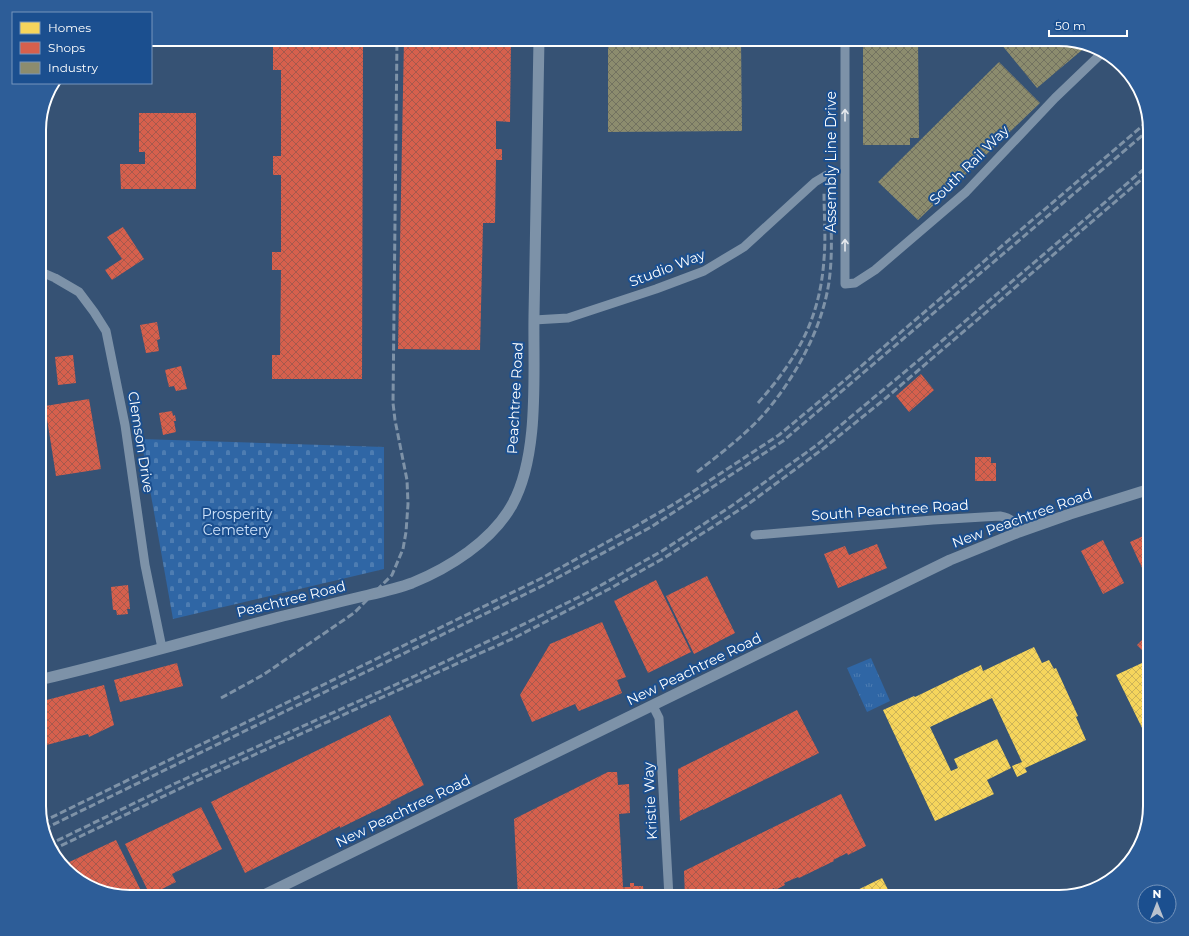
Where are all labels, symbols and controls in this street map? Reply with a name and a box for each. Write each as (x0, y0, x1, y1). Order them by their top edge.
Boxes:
legend (12, 12, 152, 84)
scale bar (1049, 12, 1127, 38)
text: 50 m (1055, 18, 1086, 33)
text: Homes (48, 20, 91, 35)
text: Shops (48, 40, 85, 55)
text: Industry (48, 60, 98, 75)
street label: Assembly Line Drive (822, 91, 840, 233)
one-way arrow (841, 109, 849, 122)
street label: South Rail Way (925, 121, 1013, 209)
one-way arrow (841, 239, 849, 252)
street label: Studio Way (627, 245, 708, 291)
street label: Peachtree Road (503, 342, 527, 454)
street label: Clemson Drive (124, 390, 158, 494)
street label: New Peachtree Road (950, 484, 1094, 552)
street label: South Peachtree Road (811, 496, 969, 524)
park label: Prosperity Cemetery (202, 505, 273, 539)
street label: Peachtree Road (235, 577, 347, 621)
street label: New Peachtree Road (624, 629, 764, 709)
street label: Kristie Way (639, 761, 661, 840)
street label: New Peachtree Road (333, 771, 473, 851)
north arrow (1137, 884, 1177, 924)
text: N (1153, 887, 1161, 901)

